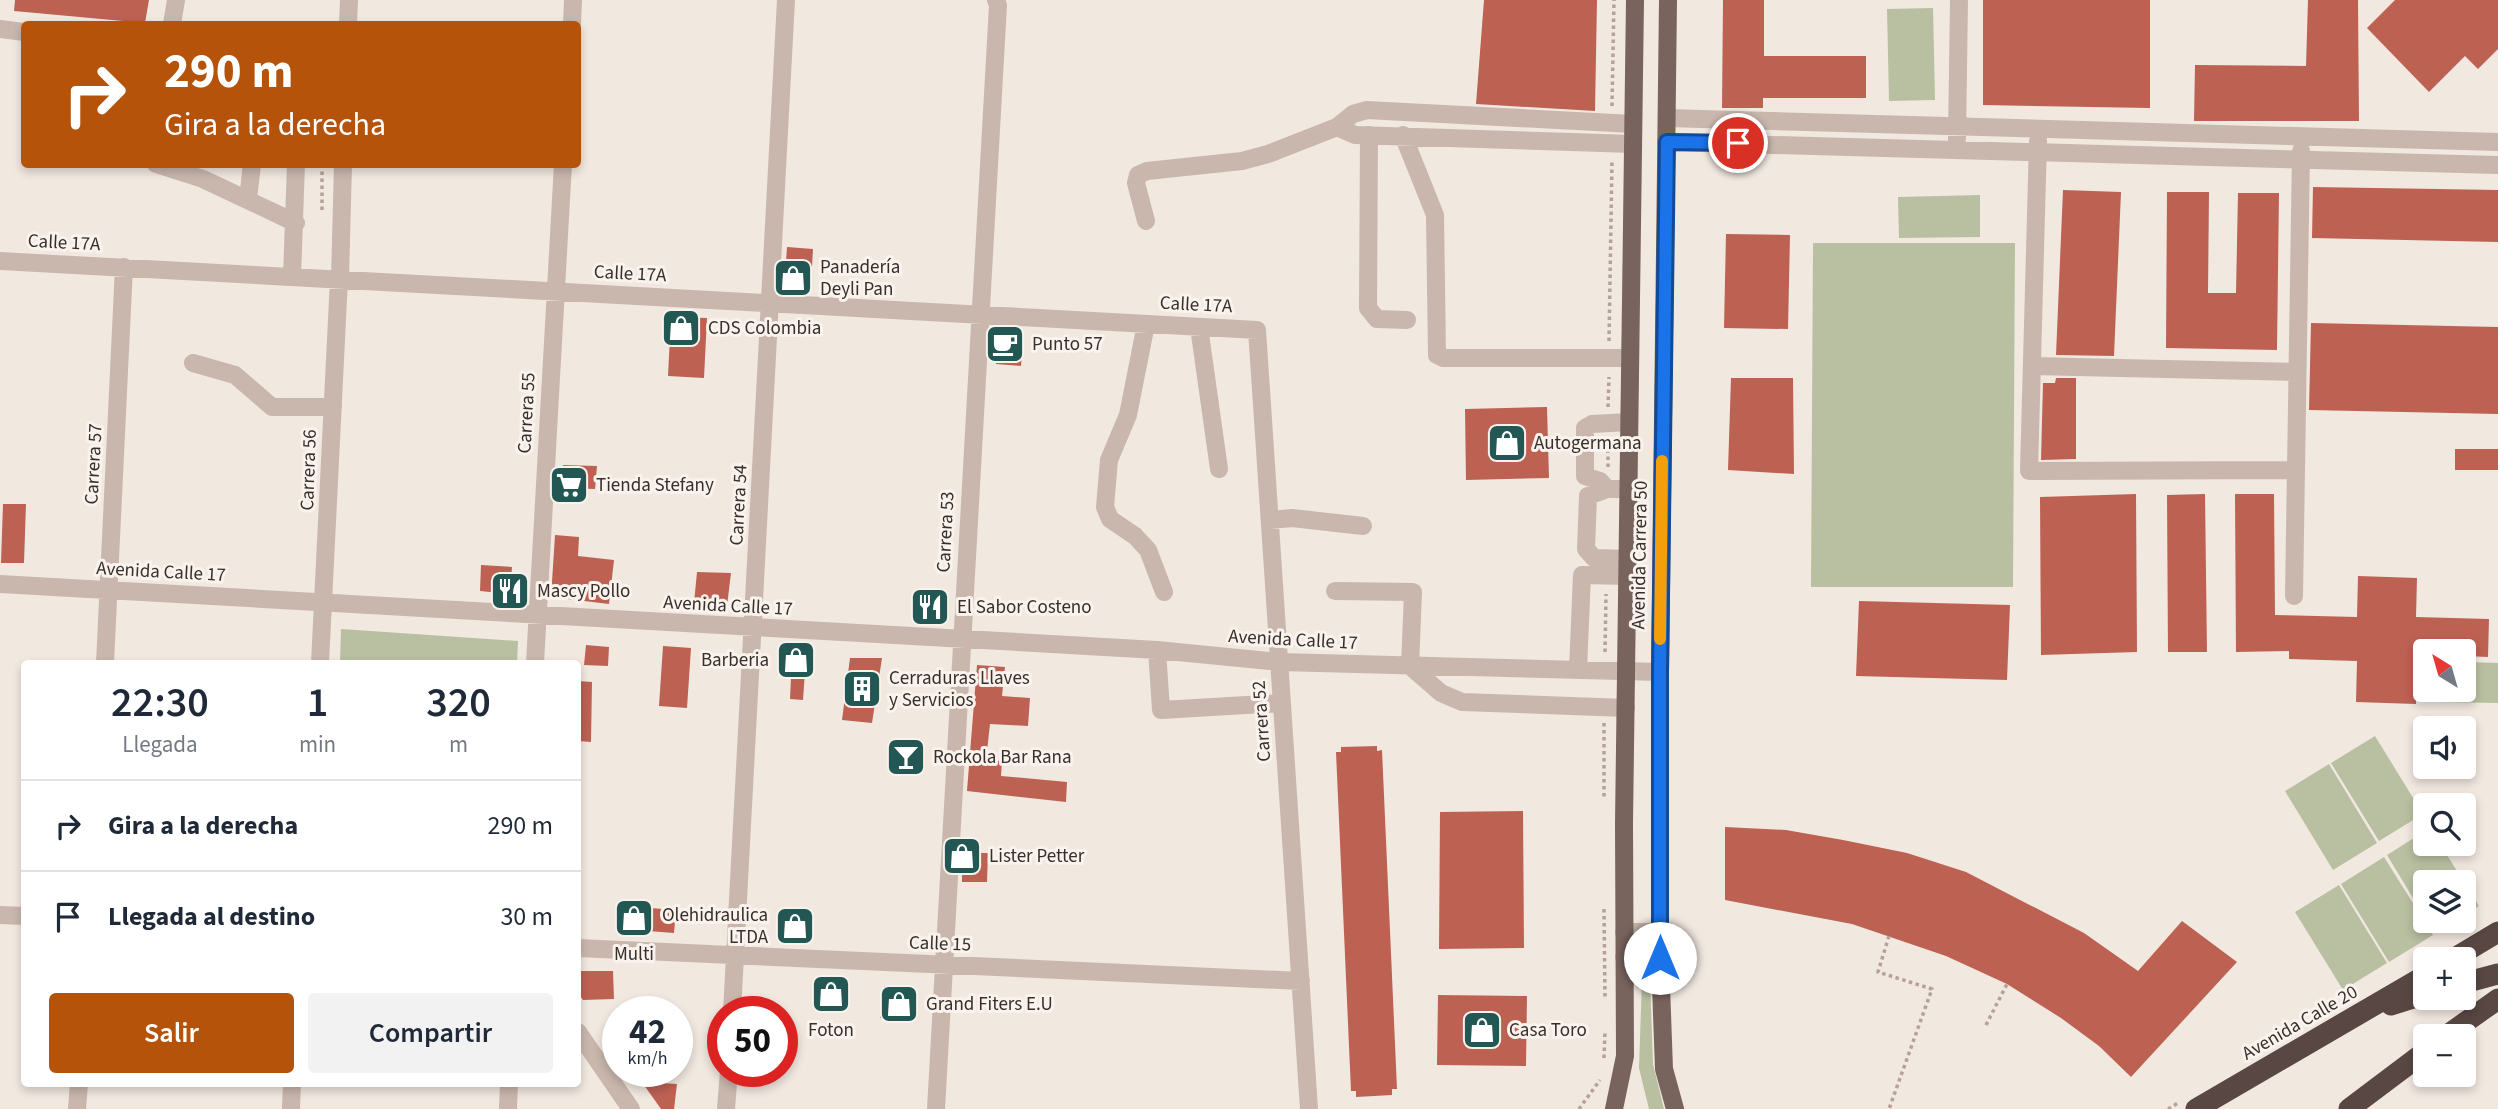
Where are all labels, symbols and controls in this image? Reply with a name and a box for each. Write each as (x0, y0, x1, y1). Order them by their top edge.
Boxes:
text: 290 m (164, 37, 293, 107)
icon: right (49, 49, 140, 140)
text: Gira a la derecha (164, 102, 386, 148)
pin (1708, 113, 1768, 173)
icon: arrive (1719, 124, 1757, 162)
street label: Calle 17A (27, 228, 102, 258)
place label: Panadería Deyli Pan (820, 254, 900, 303)
shop icon: Panadería Deyli Pan (772, 257, 814, 299)
street label: Calle 17A (593, 259, 668, 289)
street label: Calle 17A (1159, 290, 1234, 320)
shop icon: CDS Colombia (660, 307, 702, 349)
place label: CDS Colombia (708, 315, 821, 342)
cafe icon: Punto 57 (984, 323, 1026, 365)
place label: Punto 57 (1032, 331, 1103, 358)
street label: Carrera 55 (511, 372, 543, 454)
shop icon: Autogermana (1486, 422, 1528, 464)
street label: Carrera 57 (78, 423, 110, 505)
street label: Carrera 56 (294, 429, 324, 511)
place label: Autogermana (1534, 430, 1642, 457)
supermarket icon: Tienda Stefany (548, 464, 590, 506)
street label: Carrera 54 (723, 464, 755, 546)
place label: Tienda Stefany (596, 472, 714, 499)
street label: Avenida Carrera 50 (1625, 480, 1655, 630)
street label: Carrera 53 (930, 491, 962, 573)
street label: Avenida Calle 17 (96, 555, 226, 589)
restaurant icon: Mascy Pollo (489, 570, 531, 612)
place label: Mascy Pollo (537, 578, 630, 605)
restaurant icon: El Sabor Costeno (909, 586, 951, 628)
street label: Avenida Calle 17 (663, 589, 793, 623)
place label: El Sabor Costeno (957, 594, 1092, 621)
street label: Avenida Calle 17 (1228, 623, 1358, 657)
shop icon: Barberia (775, 639, 817, 681)
north arrow (2413, 639, 2476, 702)
map controls (2413, 639, 2476, 1087)
place label: Barberia (701, 647, 769, 674)
place label: Cerraduras Llaves y Servicios (889, 665, 1030, 714)
building icon: Cerraduras Llaves y Servicios (841, 668, 883, 710)
text: 22:30 (111, 673, 209, 733)
text: 1 (307, 673, 328, 733)
text: 320 (426, 673, 491, 733)
street label: Carrera 52 (1246, 680, 1278, 762)
button: sound (2413, 716, 2476, 779)
text: Llegada (122, 728, 198, 761)
text: min (299, 728, 336, 761)
text: m (449, 728, 468, 761)
bar icon: Rockola Bar Rana (885, 736, 927, 778)
place label: Rockola Bar Rana (933, 744, 1072, 771)
button: search (2413, 793, 2476, 856)
icon: right (49, 807, 87, 845)
text: Gira a la derecha (108, 807, 298, 844)
text: 290 m (487, 807, 553, 844)
shop icon: Lister Petter (941, 835, 983, 877)
place label: Lister Petter (989, 843, 1085, 870)
button: layers (2413, 870, 2476, 933)
shop icon: Multi (613, 897, 655, 939)
icon: arrive (49, 898, 87, 936)
text: Llegada al destino (108, 898, 315, 935)
text: 30 m (500, 898, 553, 935)
place label: Olehidraulica LTDA (662, 902, 769, 951)
shop icon: Olehidraulica LTDA (774, 905, 816, 947)
position arrow (1623, 921, 1697, 995)
street label: Calle 15 (908, 929, 972, 959)
place label: Multi (614, 941, 654, 968)
button: + (2413, 947, 2476, 1010)
shop icon: Foton (810, 973, 852, 1015)
street label: Avenida Calle 20 (2237, 979, 2363, 1067)
shop icon: Grand Fiters E.U (878, 983, 920, 1025)
place label: Grand Fiters E.U (926, 991, 1053, 1018)
button: Salir (49, 993, 294, 1073)
button: Compartir (308, 993, 553, 1073)
speed limit sign: 50 (707, 996, 798, 1087)
text: 42 (629, 1007, 666, 1057)
shop icon: Casa Toro (1461, 1009, 1503, 1051)
place label: Foton (808, 1017, 854, 1044)
place label: Casa Toro (1509, 1017, 1587, 1044)
button: − (2413, 1024, 2476, 1087)
text: km/h (628, 1046, 667, 1071)

